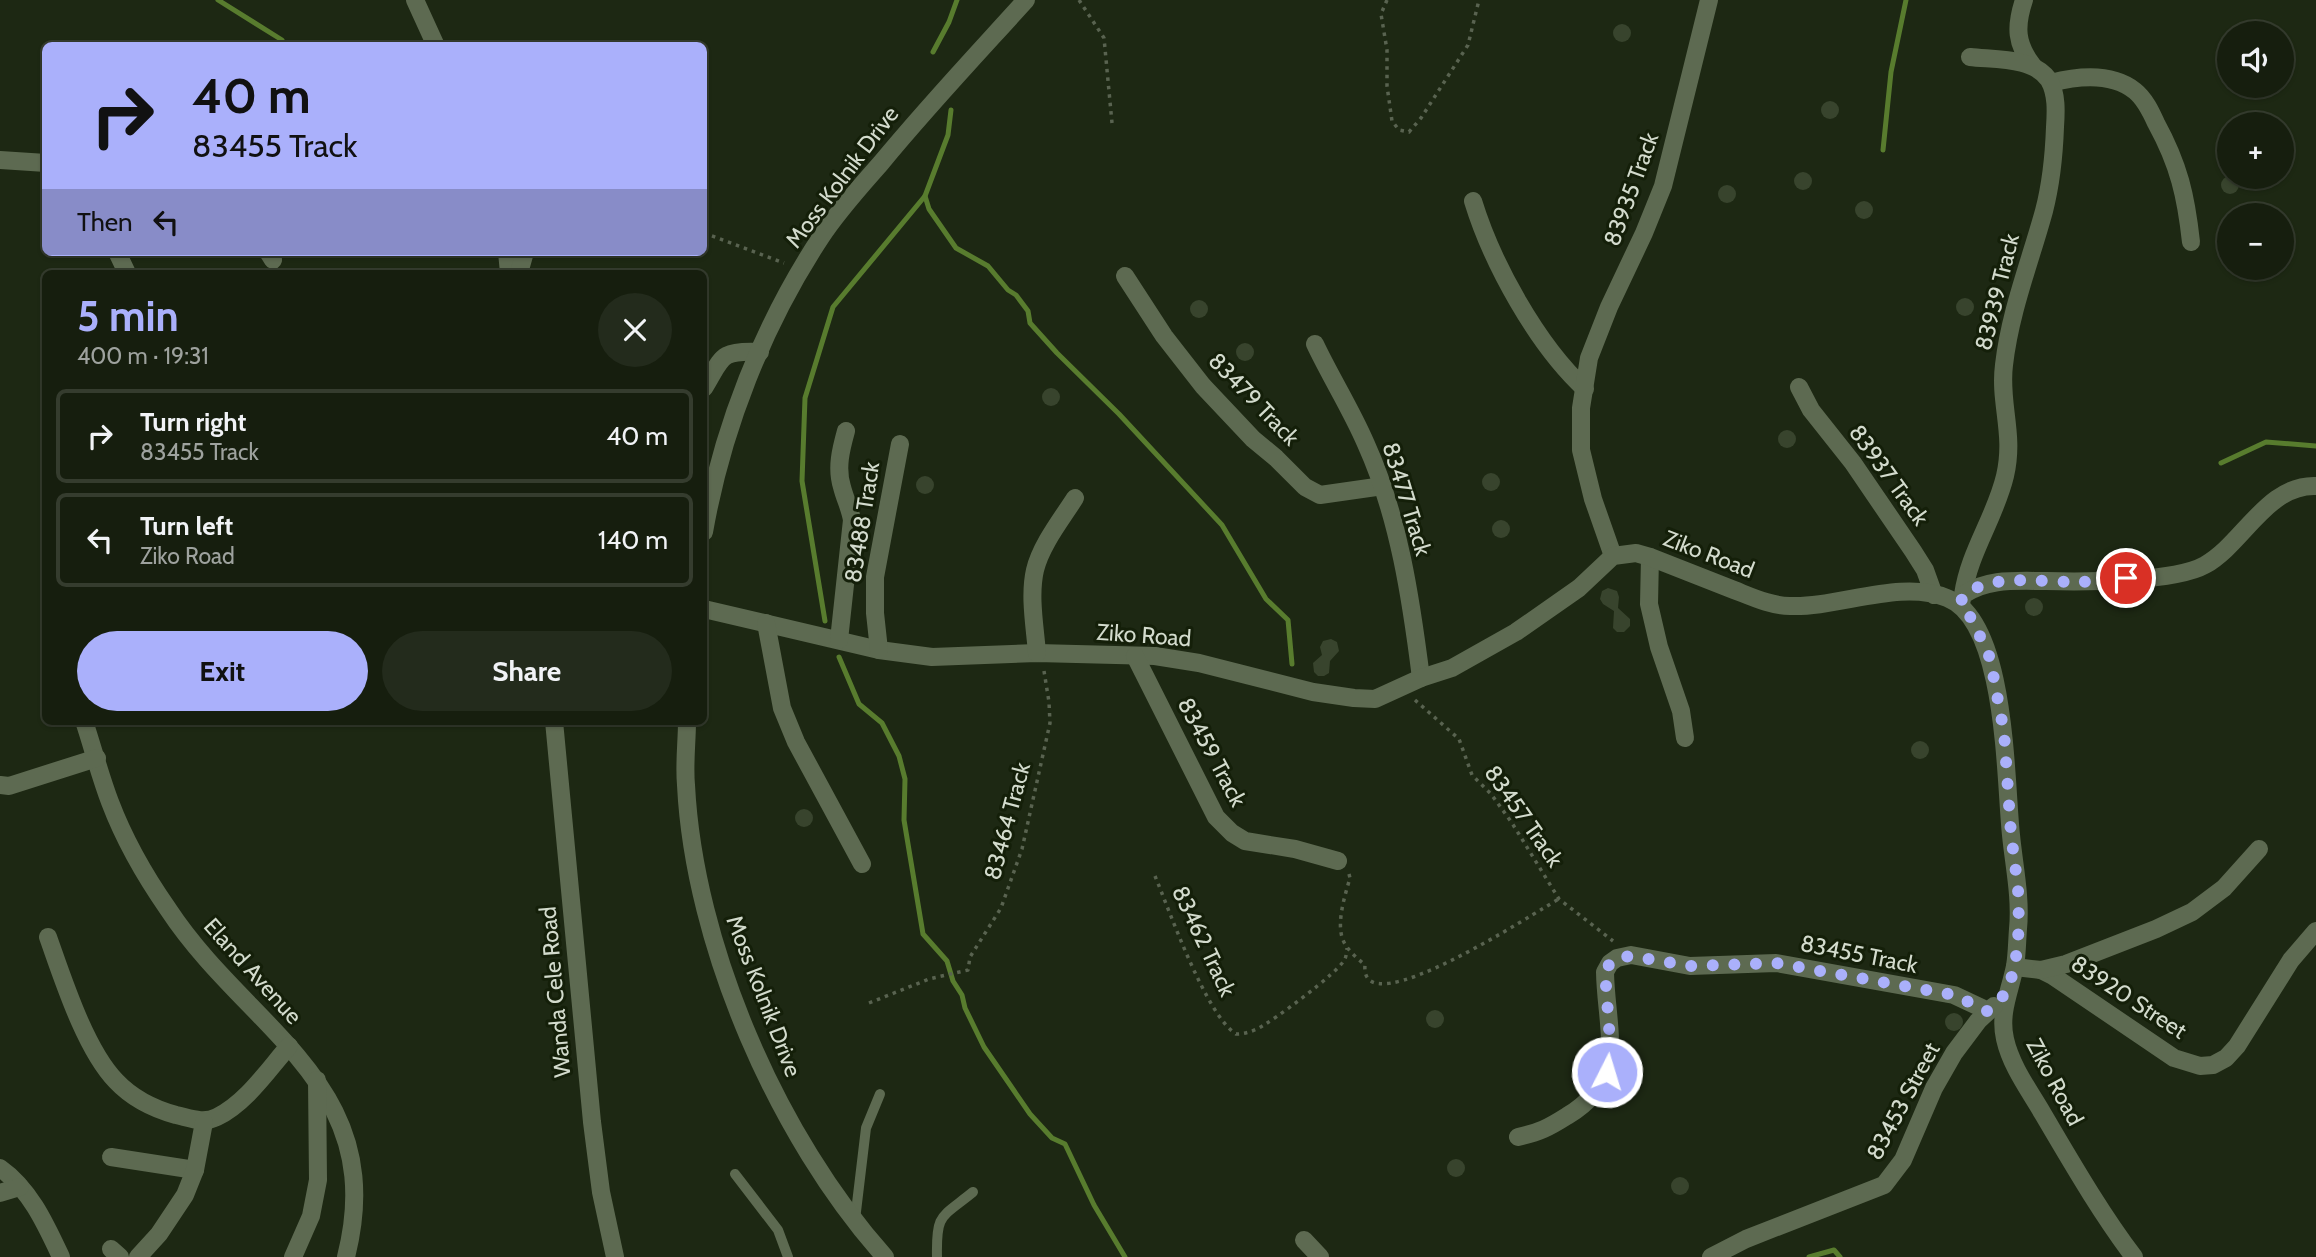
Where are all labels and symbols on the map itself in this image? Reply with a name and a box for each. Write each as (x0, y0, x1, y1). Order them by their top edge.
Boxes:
street label: Moss Kolnik Drive (780, 100, 905, 253)
street label: 83935 Track (1598, 128, 1665, 250)
street label: 83939 Track (1969, 230, 2025, 353)
street label: 83479 Track (1203, 347, 1306, 452)
street label: 83937 Track (1843, 419, 1935, 531)
street label: 83477 Track (1376, 439, 1438, 560)
street label: 83488 Track (839, 459, 885, 584)
street label: Ziko Road (1660, 524, 1758, 584)
pin (2096, 548, 2156, 608)
street label: Ziko Road (1096, 618, 1192, 652)
street label: 83459 Track (1172, 693, 1253, 812)
street label: 83464 Track (978, 759, 1036, 883)
street label: 83457 Track (1479, 760, 1570, 873)
street label: 83462 Track (1166, 881, 1242, 1002)
street label: Wanda Cele Road (534, 905, 576, 1079)
street label: Moss Kolnik Drive (720, 911, 808, 1081)
street label: Eland Avenue (198, 912, 308, 1030)
street label: 83455 Track (1798, 929, 1921, 979)
street label: 83920 Street (2066, 949, 2192, 1045)
street label: Ziko Road (2020, 1034, 2090, 1130)
position arrow (1570, 1035, 1644, 1109)
street label: 83453 Street (1860, 1037, 1946, 1164)

